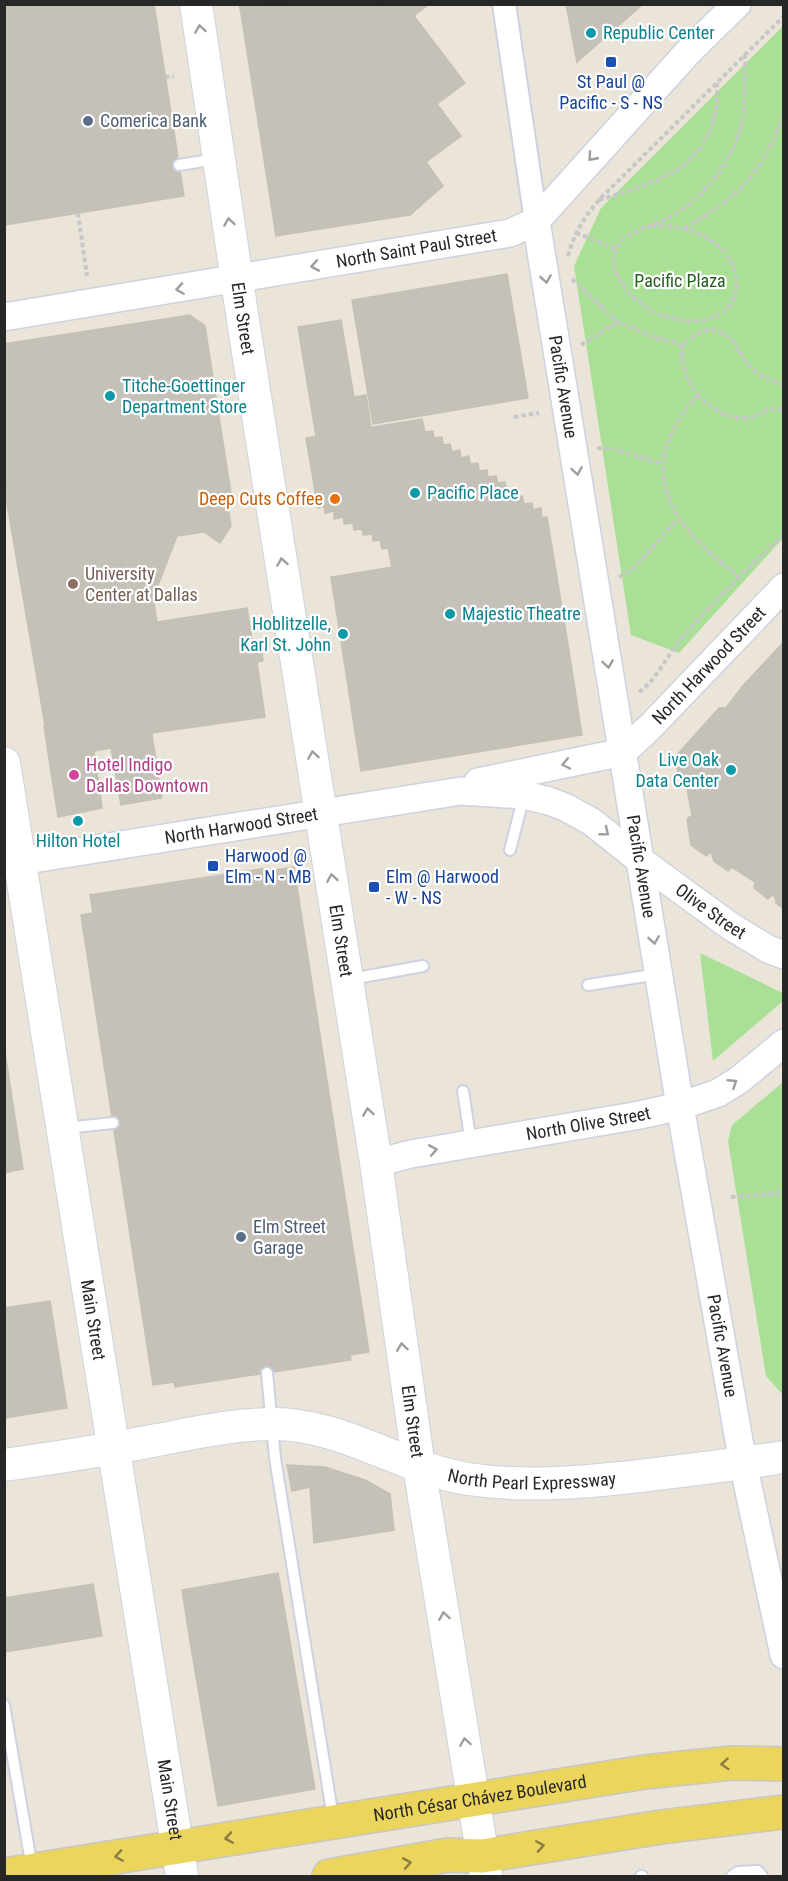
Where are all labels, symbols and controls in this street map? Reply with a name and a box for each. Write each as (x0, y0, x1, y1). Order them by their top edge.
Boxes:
place label: Republic Center (603, 22, 715, 43)
one-way arrow (194, 24, 206, 34)
marker: Republic Center (584, 26, 598, 40)
marker: St Paul @ Pacific - S - NS (604, 55, 618, 69)
place label: St Paul @ Pacific - S - NS (559, 71, 663, 113)
place label: Comerica Bank (100, 110, 207, 131)
marker: Comerica Bank (81, 114, 95, 128)
one-way arrow (588, 150, 599, 161)
one-way arrow (224, 217, 236, 226)
street label: North Saint Paul Street (334, 224, 498, 272)
one-way arrow (311, 259, 321, 272)
park label: Pacific Plaza (634, 270, 726, 291)
one-way arrow (539, 274, 551, 283)
street label: Elm Street (227, 281, 259, 356)
one-way arrow (175, 282, 185, 295)
street label: Pacific Avenue (545, 334, 582, 440)
place label: Titche-Goettinger Department Store (122, 375, 247, 417)
marker: Titche-Goettinger Department Store (103, 389, 117, 403)
one-way arrow (570, 466, 583, 476)
place label: Pacific Place (427, 482, 519, 503)
marker: Pacific Place (408, 486, 422, 500)
place label: Deep Cuts Coffee (199, 488, 323, 509)
marker: Deep Cuts Coffee (328, 492, 342, 506)
one-way arrow (276, 558, 289, 568)
place label: University Center at Dallas (85, 563, 198, 605)
marker: University Center at Dallas (66, 577, 80, 591)
street label: North Harwood Street (647, 602, 770, 728)
place label: Majestic Theatre (462, 603, 581, 624)
marker: Majestic Theatre (443, 607, 457, 621)
place label: Hoblitzelle, Karl St. John (240, 613, 331, 655)
marker: Hoblitzelle, Karl St. John (336, 627, 350, 641)
one-way arrow (602, 659, 614, 668)
place label: Live Oak Data Center (635, 749, 720, 791)
one-way arrow (307, 750, 319, 760)
place label: Hotel Indigo Dallas Downtown (86, 754, 208, 796)
one-way arrow (561, 757, 571, 770)
marker: Live Oak Data Center (724, 763, 738, 777)
marker: Hotel Indigo Dallas Downtown (67, 768, 81, 782)
street label: North Harwood Street (163, 803, 319, 848)
street label: Pacific Avenue (623, 813, 660, 920)
marker: Hilton Hotel (71, 814, 85, 828)
one-way arrow (598, 825, 609, 836)
place label: Hilton Hotel (36, 830, 120, 851)
place label: Harwood @ Elm - N - MB (225, 845, 312, 887)
marker: Harwood @ Elm - N - MB (206, 859, 220, 873)
place label: Elm @ Harwood - W - NS (386, 866, 499, 908)
one-way arrow (326, 873, 338, 883)
street label: Olive Street (672, 879, 750, 943)
marker: Elm @ Harwood - W - NS (367, 880, 381, 894)
street label: Elm Street (325, 903, 357, 978)
one-way arrow (647, 935, 659, 944)
one-way arrow (727, 1079, 738, 1090)
street label: North Olive Street (524, 1102, 652, 1144)
one-way arrow (362, 1107, 374, 1117)
one-way arrow (427, 1144, 437, 1157)
place label: Elm Street Garage (253, 1216, 326, 1258)
marker: Elm Street Garage (234, 1230, 248, 1244)
street label: Main Street (77, 1278, 110, 1362)
street label: Pacific Avenue (703, 1292, 742, 1399)
one-way arrow (397, 1342, 409, 1351)
street label: Elm Street (398, 1384, 429, 1459)
street label: North Pearl Expressway (446, 1464, 617, 1493)
one-way arrow (438, 1611, 451, 1621)
one-way arrow (459, 1737, 471, 1746)
one-way arrow (721, 1757, 730, 1770)
street label: Main Street (154, 1758, 187, 1842)
street label: North César Chávez Boulevard (372, 1771, 588, 1825)
one-way arrow (225, 1832, 234, 1844)
one-way arrow (535, 1841, 545, 1853)
one-way arrow (115, 1849, 125, 1862)
one-way arrow (402, 1857, 411, 1869)

